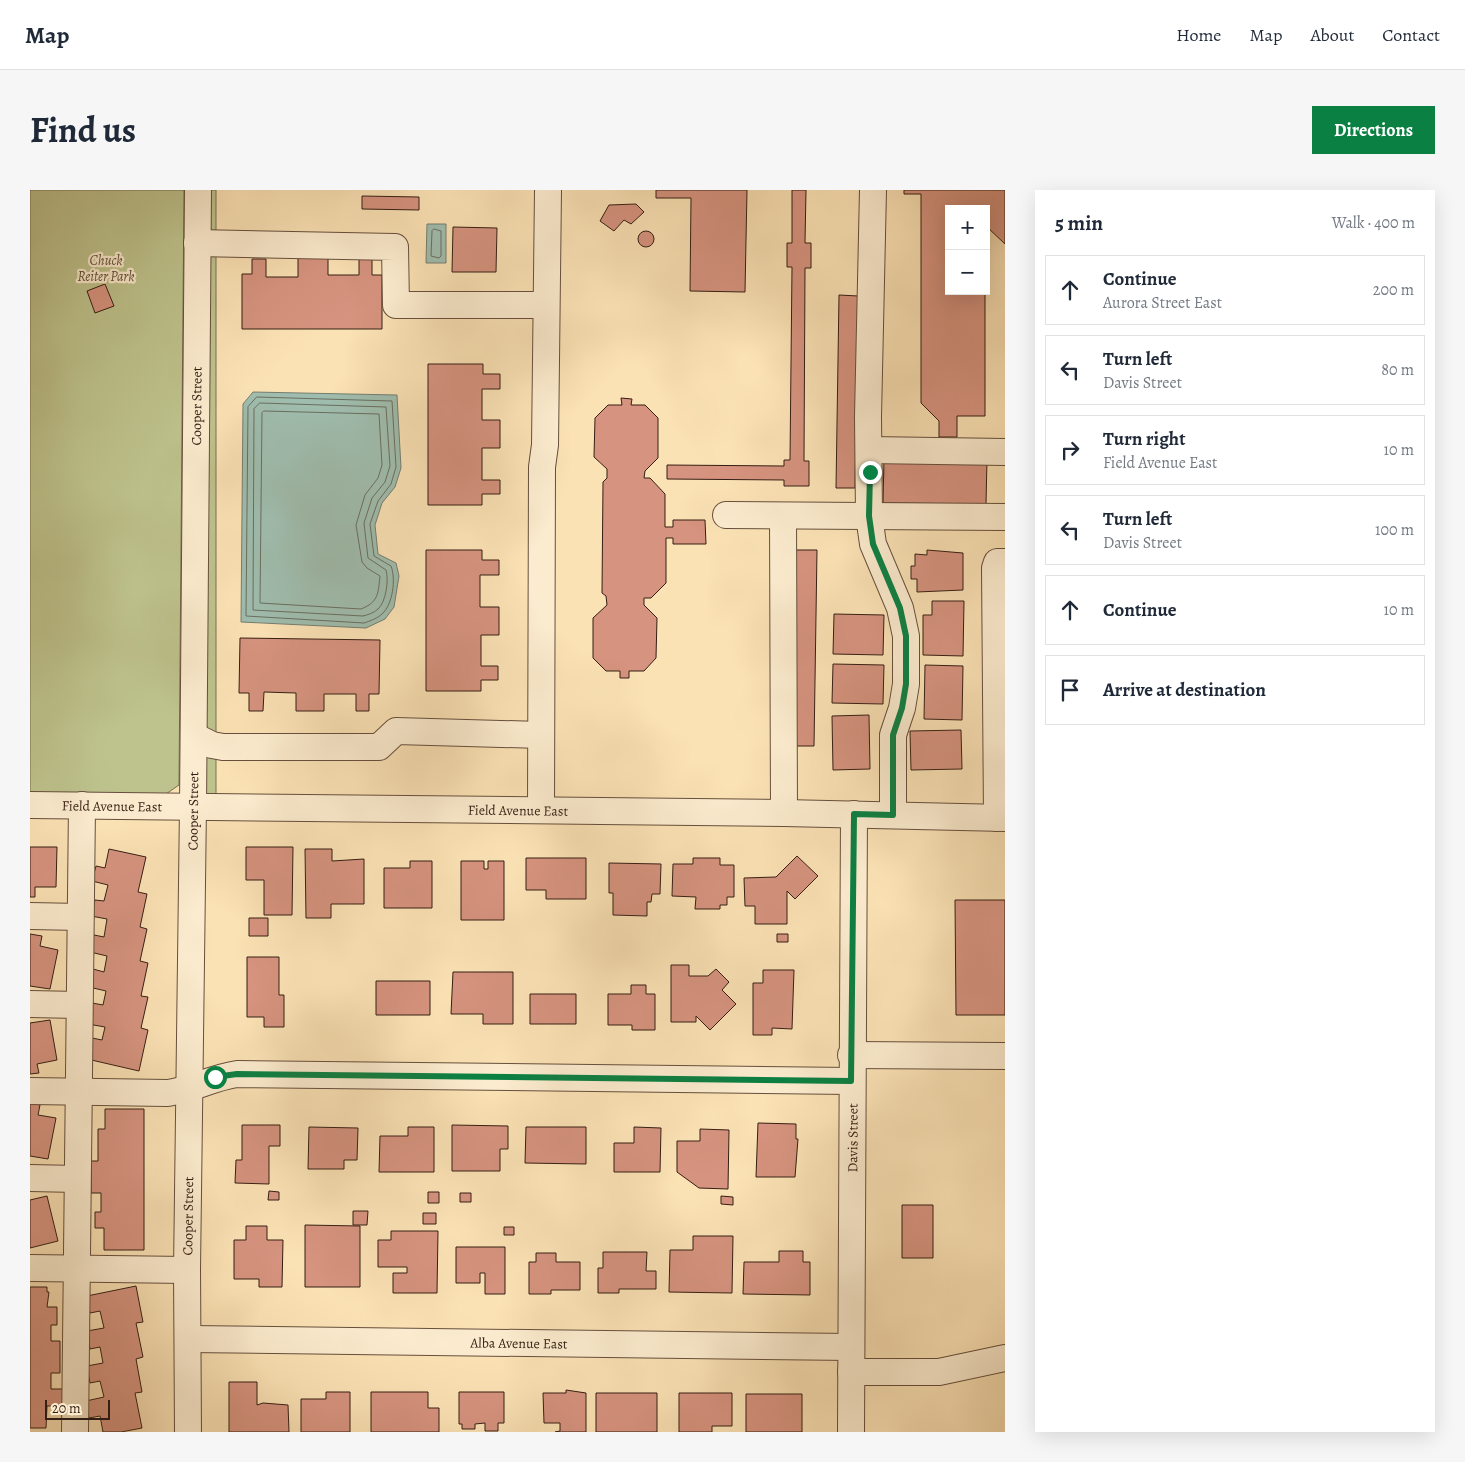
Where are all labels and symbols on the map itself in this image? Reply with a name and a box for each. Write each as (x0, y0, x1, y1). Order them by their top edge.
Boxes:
park label: Chuck Reiter Park (78, 251, 134, 286)
street label: Cooper Street (187, 366, 207, 446)
route end (859, 461, 882, 484)
street label: Cooper Street (183, 771, 203, 851)
street label: Field Avenue East (62, 796, 163, 816)
street label: Field Avenue East (468, 801, 569, 821)
route start (204, 1066, 227, 1089)
street label: Davis Street (843, 1103, 863, 1173)
street label: Cooper Street (178, 1176, 198, 1256)
street label: Alba Avenue East (469, 1333, 568, 1354)
scale bar (45, 1397, 110, 1420)

